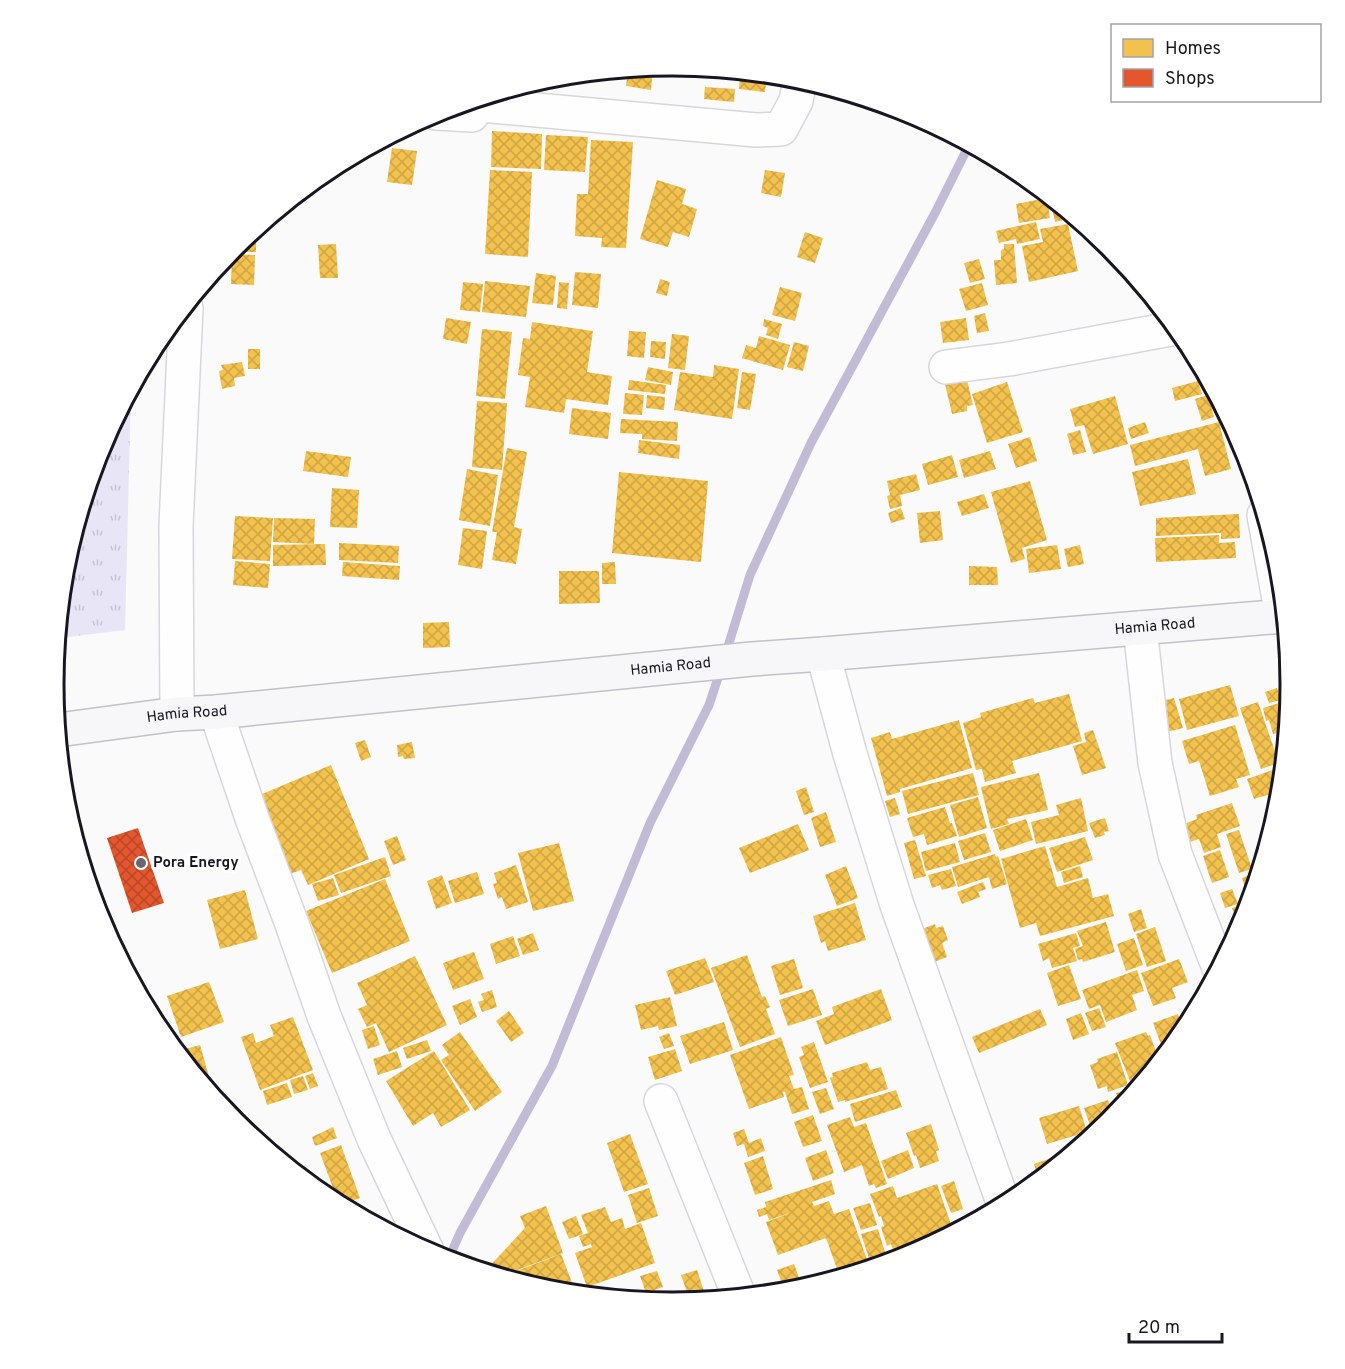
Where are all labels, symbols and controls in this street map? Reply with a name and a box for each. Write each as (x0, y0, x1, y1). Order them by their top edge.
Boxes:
legend (1111, 24, 1321, 102)
text: Homes (1165, 38, 1221, 61)
text: Shops (1165, 68, 1215, 91)
street label: Hamia Road (1114, 614, 1196, 639)
street label: Hamia Road (629, 654, 712, 680)
street label: Hamia Road (145, 701, 228, 727)
place label: Pora Energy (153, 854, 239, 873)
marker: Pora Energy (134, 856, 148, 870)
scale bar (1129, 1306, 1222, 1344)
text: 20 m (1138, 1317, 1180, 1340)

